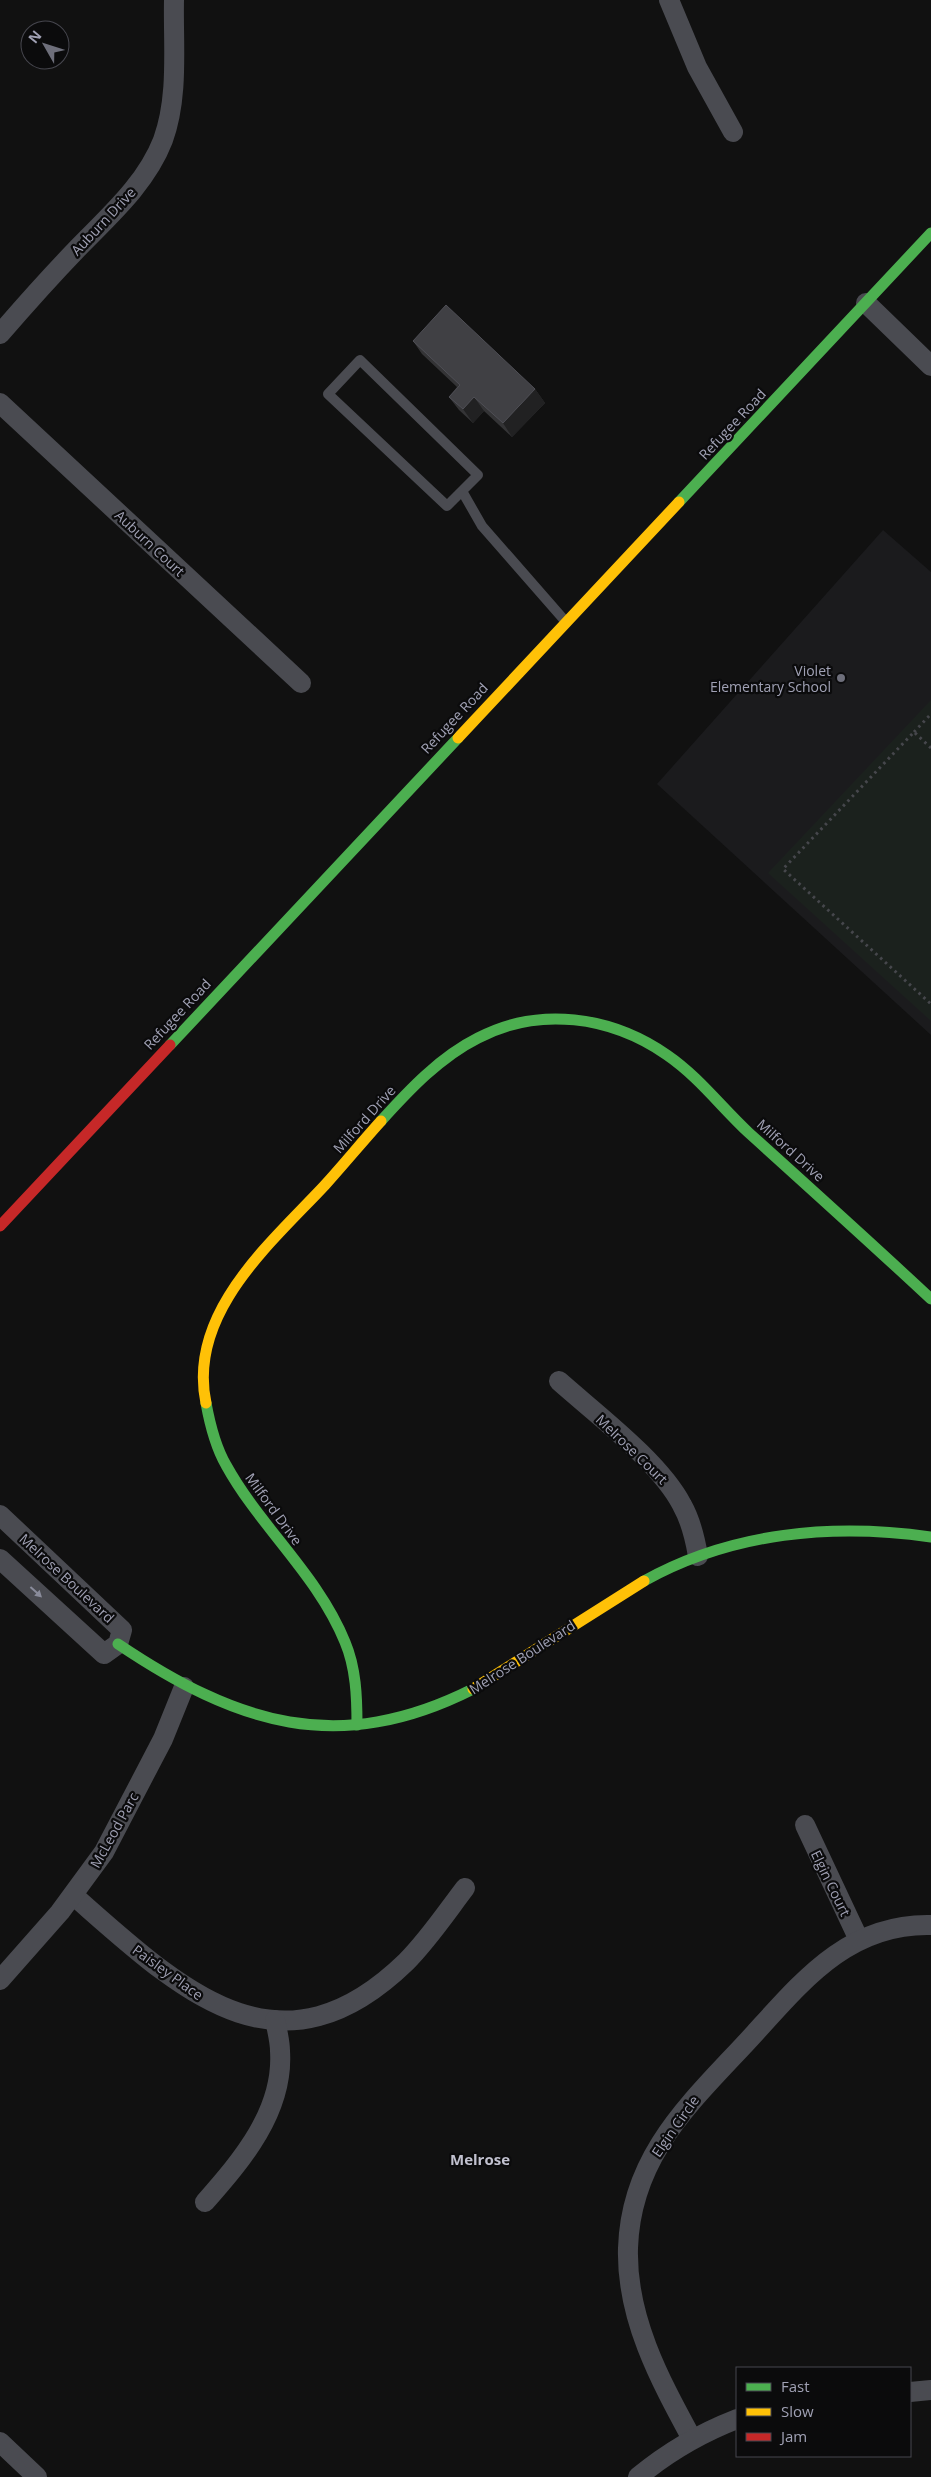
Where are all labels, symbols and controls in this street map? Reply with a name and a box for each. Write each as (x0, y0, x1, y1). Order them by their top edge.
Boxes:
north arrow (20, 20, 70, 70)
text: N (24, 26, 45, 47)
street label: Auburn Drive (66, 183, 140, 259)
street label: Refugee Road (694, 385, 770, 463)
street label: Auburn Court (111, 506, 189, 580)
place label: Violet Elementary School (710, 661, 831, 696)
marker: Violet Elementary School (835, 672, 847, 684)
street label: Refugee Road (416, 679, 492, 757)
street label: Refugee Road (139, 975, 215, 1053)
street label: Milford Drive (329, 1081, 400, 1157)
street label: Milford Drive (753, 1115, 829, 1186)
street label: Melrose Court (592, 1410, 672, 1488)
street label: Milford Drive (241, 1469, 307, 1549)
street label: Melrose Boulevard (16, 1529, 118, 1627)
one-way arrow (29, 1586, 41, 1598)
street label: Melrose Boulevard (465, 1616, 579, 1698)
street label: McLeod Parc (85, 1789, 143, 1871)
street label: Elgin Court (807, 1847, 855, 1919)
street label: Paisley Place (129, 1940, 207, 2004)
street label: Elgin Circle (647, 2091, 703, 2160)
district label: Melrose (450, 2149, 510, 2169)
legend (736, 2367, 911, 2457)
text: Fast (781, 2376, 810, 2396)
text: Slow (781, 2401, 814, 2421)
text: Jam (779, 2426, 807, 2446)

